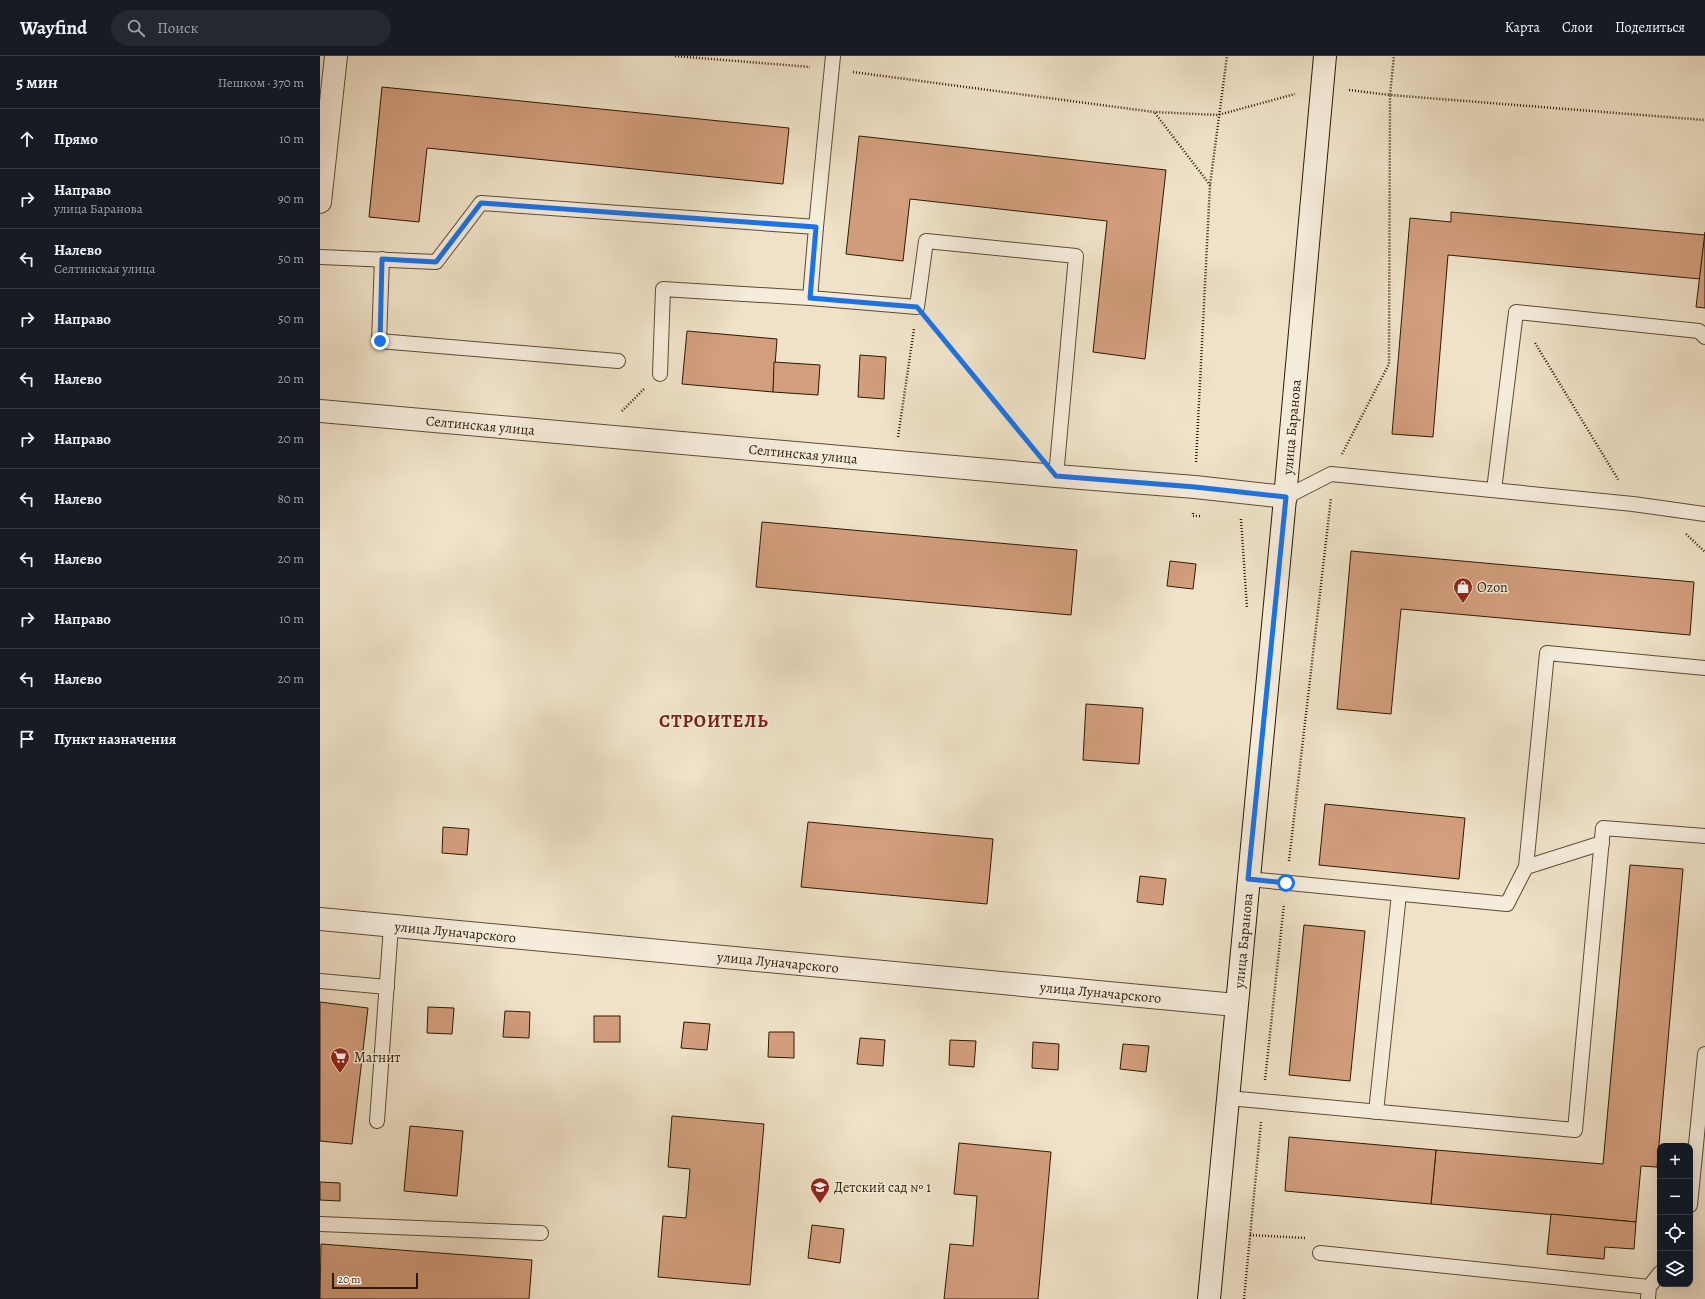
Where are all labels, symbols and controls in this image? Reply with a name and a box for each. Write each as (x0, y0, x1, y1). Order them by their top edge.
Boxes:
search box (111, 10, 391, 46)
text: Wayfind (20, 15, 87, 41)
icon: search (125, 17, 147, 39)
text: Поиск (157, 18, 198, 38)
text: Карта (1505, 18, 1540, 37)
text: Слои (1562, 18, 1593, 37)
text: Поделиться (1615, 18, 1685, 37)
text: 5 мин (16, 71, 58, 94)
text: Пешком · 370 m (218, 74, 304, 91)
icon: ahead (16, 128, 38, 150)
text: Прямо (54, 129, 98, 149)
text: 10 m (279, 130, 304, 147)
text: Направо (54, 180, 111, 200)
icon: right (16, 188, 38, 210)
text: 90 m (278, 190, 304, 207)
text: улица Баранова (54, 200, 143, 217)
text: Налево (54, 240, 102, 260)
icon: left (16, 248, 38, 270)
text: 50 m (278, 250, 304, 267)
text: Селтинская улица (54, 260, 155, 277)
icon: right (16, 308, 38, 330)
text: Направо (54, 309, 111, 329)
text: 50 m (278, 310, 304, 327)
route end (371, 332, 389, 350)
icon: left (16, 368, 38, 390)
text: Налево (54, 369, 102, 389)
text: 20 m (278, 370, 304, 387)
street label: улица Баранова (1278, 378, 1306, 476)
street label: Селтинская улица (425, 411, 536, 440)
icon: right (16, 428, 38, 450)
text: Направо (54, 429, 111, 449)
text: 20 m (278, 430, 304, 447)
street label: Селтинская улица (748, 440, 859, 468)
icon: left (16, 488, 38, 510)
text: Налево (54, 489, 102, 509)
text: 80 m (277, 490, 304, 507)
icon: left (16, 548, 38, 570)
text: Налево (54, 549, 102, 569)
text: 20 m (278, 550, 304, 567)
shop icon: Ozon (1452, 576, 1474, 604)
place label: Ozon (1477, 578, 1508, 597)
icon: right (16, 608, 38, 630)
text: Направо (54, 609, 111, 629)
text: 10 m (279, 610, 304, 627)
icon: left (16, 668, 38, 690)
text: Налево (54, 669, 102, 689)
text: 20 m (278, 670, 304, 687)
district label: СТРОИТЕЛЬ (659, 709, 769, 733)
icon: arrive (16, 728, 38, 750)
text: Пункт назначения (54, 729, 176, 749)
route start (1277, 874, 1295, 892)
street label: улица Баранова (1229, 892, 1258, 990)
street label: улица Луначарского (393, 917, 517, 947)
street label: улица Луначарского (715, 947, 840, 978)
street label: улица Луначарского (1038, 978, 1162, 1008)
supermarket icon: Магнит (329, 1046, 351, 1074)
place label: Магнит (354, 1048, 401, 1067)
map controls (1657, 1143, 1693, 1287)
button: + (1657, 1143, 1693, 1179)
school or university icon: Детский сад № 1 (809, 1176, 831, 1204)
place label: Детский сад № 1 (834, 1178, 931, 1197)
button: − (1657, 1179, 1693, 1215)
button: locate (1657, 1215, 1693, 1251)
button: layers (1657, 1251, 1693, 1287)
scale bar (332, 1271, 418, 1290)
text: 20 m (338, 1272, 360, 1287)

